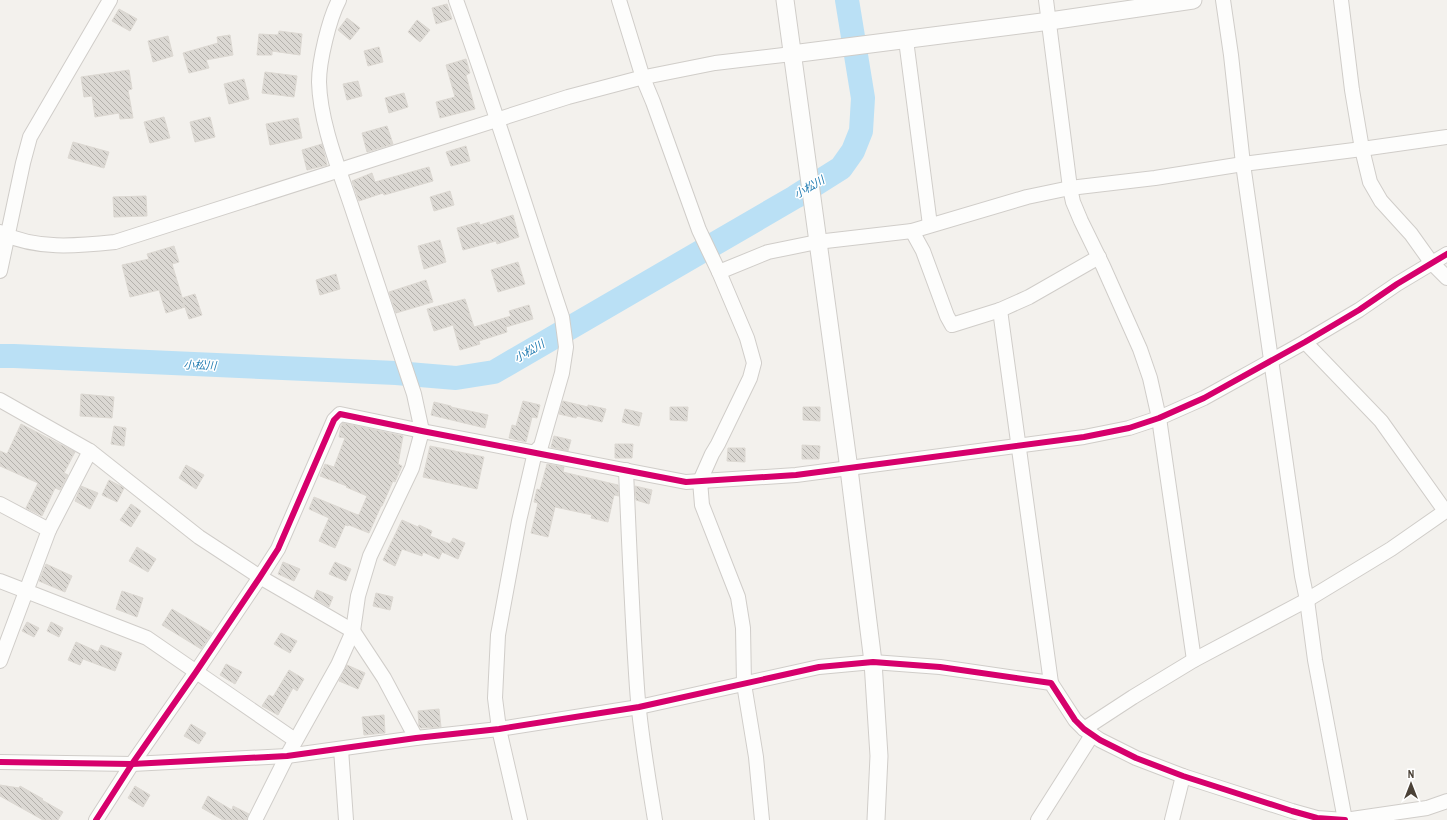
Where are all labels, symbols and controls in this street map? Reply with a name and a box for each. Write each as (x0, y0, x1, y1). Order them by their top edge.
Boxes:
water label: 小松川 (791, 172, 828, 201)
water label: 小松川 (511, 336, 548, 365)
water label: 小松川 (183, 357, 218, 373)
north arrow (1391, 764, 1431, 804)
text: N (1408, 767, 1414, 781)

